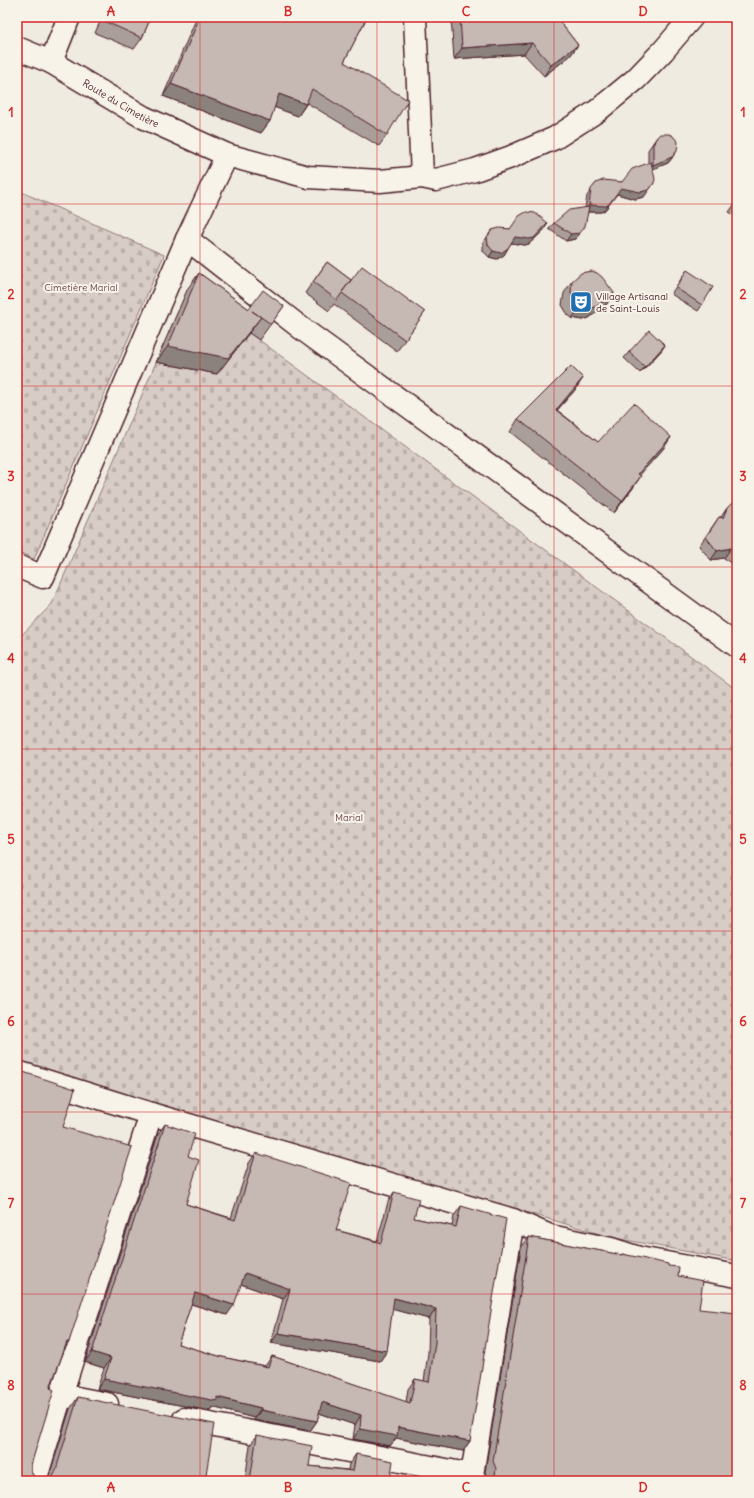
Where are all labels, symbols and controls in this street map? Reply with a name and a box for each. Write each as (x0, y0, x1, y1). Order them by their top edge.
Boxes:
text: A (107, 3, 116, 20)
text: B (284, 3, 293, 20)
text: C (462, 3, 471, 20)
text: D (638, 3, 648, 20)
street label: Route du Cimetière (80, 76, 161, 130)
text: 1 (8, 104, 14, 121)
text: 1 (740, 104, 746, 121)
park label: Cimetière Marial (44, 281, 118, 294)
text: 2 (7, 286, 15, 303)
text: 2 (739, 286, 747, 303)
theatre icon: Village Artisanal de Saint-Louis (568, 289, 594, 315)
place label: Village Artisanal de Saint-Louis (596, 290, 668, 315)
text: 3 (7, 468, 15, 485)
text: 3 (739, 468, 747, 485)
text: 4 (7, 650, 15, 667)
text: 4 (739, 650, 747, 667)
park label: Marial (335, 811, 363, 824)
text: 5 (7, 831, 15, 848)
text: 5 (739, 831, 747, 848)
text: 6 (7, 1013, 15, 1030)
text: 6 (739, 1013, 747, 1030)
text: 7 (8, 1195, 15, 1212)
text: 7 (740, 1195, 747, 1212)
text: 8 (7, 1377, 15, 1394)
text: 8 (739, 1377, 747, 1394)
text: A (107, 1479, 116, 1496)
text: B (284, 1479, 293, 1496)
text: C (462, 1479, 471, 1496)
text: D (638, 1479, 648, 1496)

